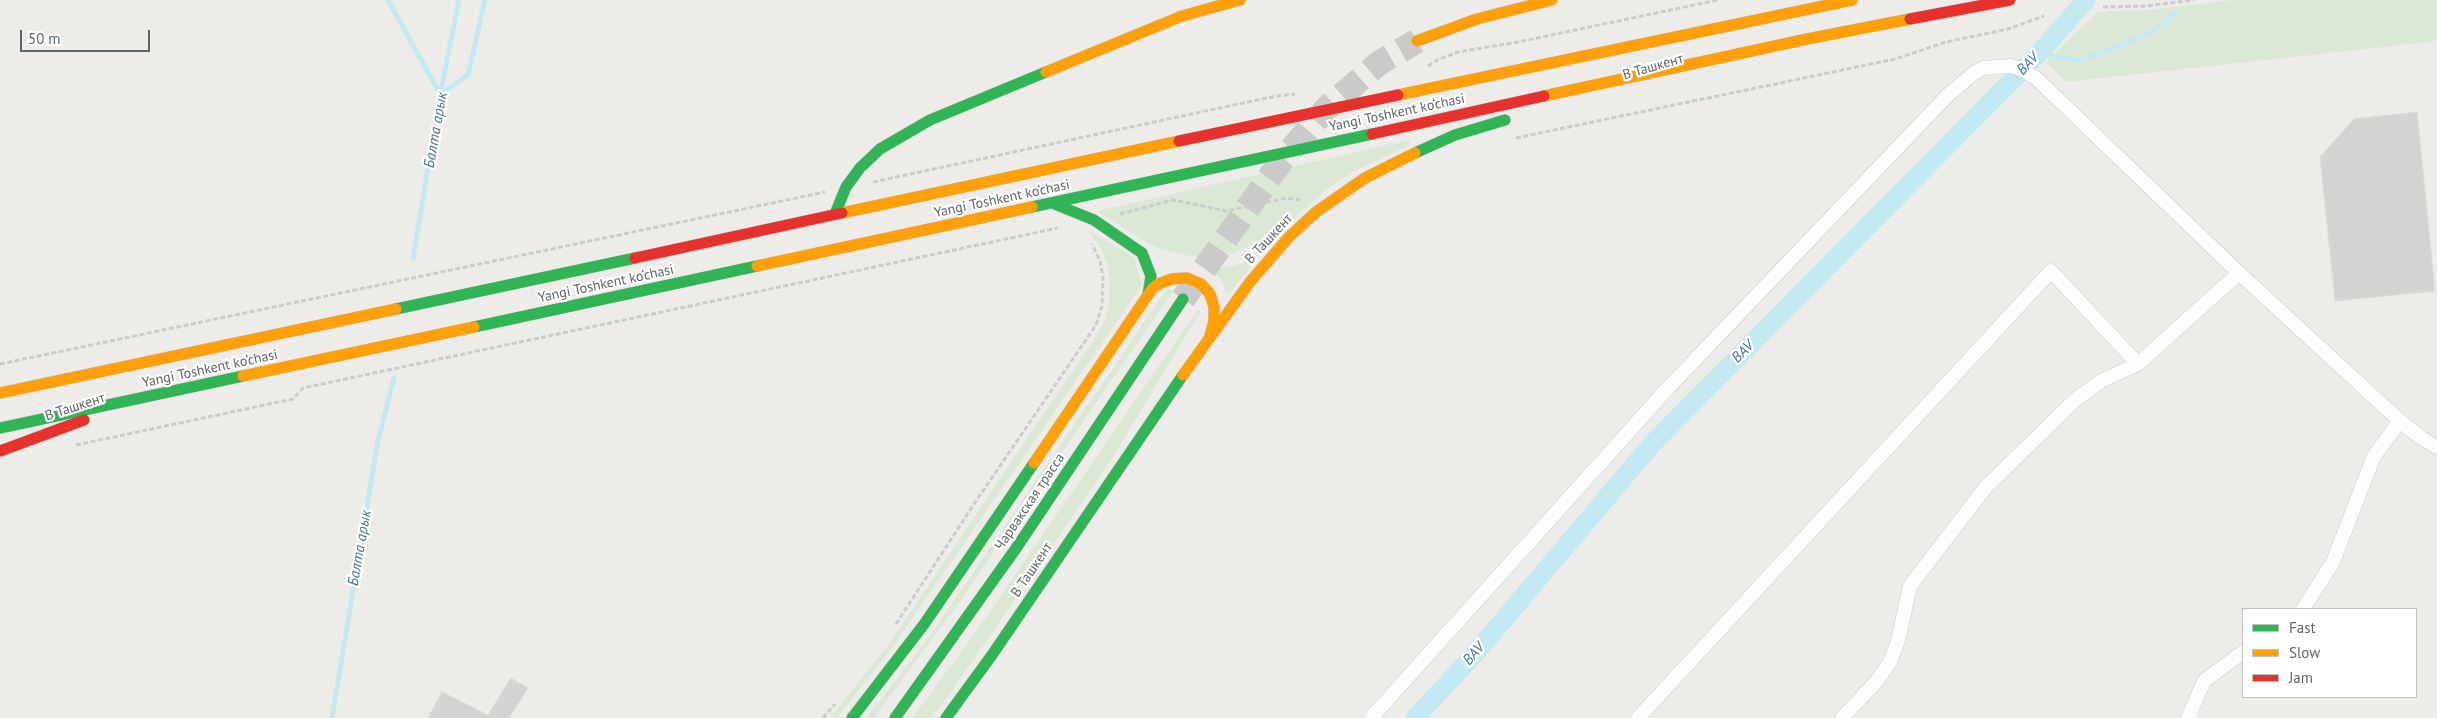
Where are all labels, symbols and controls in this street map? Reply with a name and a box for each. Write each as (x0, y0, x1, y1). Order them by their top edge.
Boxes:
scale bar (22, 20, 152, 52)
text: 50 m (28, 29, 61, 48)
water label: BAV (2013, 49, 2043, 79)
street label: В Ташкент (1621, 50, 1685, 84)
street label: Yangi Toshkent ko‘chasi (1328, 90, 1466, 136)
water label: Балта арык (420, 91, 452, 169)
street label: Yangi Toshkent ko‘chasi (933, 176, 1071, 222)
street label: В Ташкент (1242, 211, 1296, 267)
street label: Yangi Toshkent ko‘chasi (537, 261, 675, 307)
water label: BAV (1728, 337, 1758, 367)
street label: Yangi Toshkent ko‘chasi (141, 346, 279, 392)
street label: В Ташкент (43, 389, 107, 425)
street label: Чарвакская трасса (991, 450, 1069, 554)
water label: Балта арык (344, 509, 376, 587)
street label: В Ташкент (1008, 540, 1056, 600)
legend (2242, 608, 2417, 698)
text: Fast (2289, 618, 2316, 637)
water label: BAV (1459, 639, 1489, 669)
text: Slow (2289, 643, 2320, 662)
text: Jam (2289, 668, 2313, 687)

